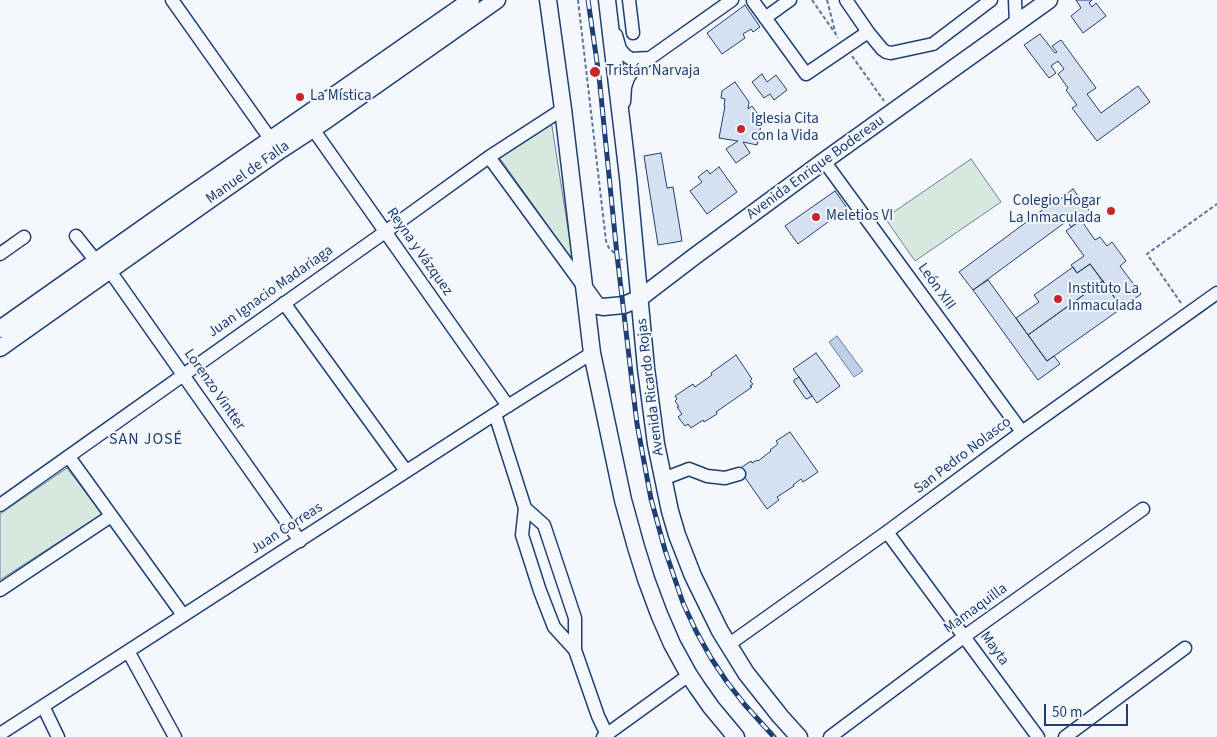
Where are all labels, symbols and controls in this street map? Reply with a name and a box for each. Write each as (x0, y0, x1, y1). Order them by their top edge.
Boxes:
place label: Tristán Narvaja (606, 63, 700, 81)
marker: Tristán Narvaja (588, 65, 602, 79)
place label: La Mística (310, 88, 371, 106)
marker: La Mística (294, 91, 306, 103)
place label: Iglesia Cita con la Vida (751, 111, 819, 146)
street label: Avenida Enrique Bodereau (744, 112, 888, 224)
marker: Iglesia Cita con la Vida (735, 123, 747, 135)
street label: Manuel de Falla (203, 138, 293, 208)
place label: Colegio Hogar La Inmaculada (1009, 193, 1101, 228)
street label: Reyna y Vázquez (382, 205, 456, 299)
marker: Colegio Hogar La Inmaculada (1105, 205, 1117, 217)
place label: Meletios VI (826, 208, 893, 226)
marker: Meletios VI (810, 211, 822, 223)
street label: Juan Ignacio Madariaga (205, 242, 337, 342)
street label: León XIII (913, 260, 959, 314)
place label: Instituto La Inmaculada (1068, 281, 1142, 316)
marker: Instituto La Inmaculada (1052, 293, 1064, 305)
street label: Avenida Ricardo Rojas (634, 317, 668, 457)
street label: Lorenzo Vintter (179, 346, 249, 434)
street label: San Pedro Nolasco (911, 414, 1015, 498)
district label: SAN JOSÉ (108, 430, 184, 450)
street label: Juan Correas (248, 499, 326, 559)
street label: Mamaquilla (941, 580, 1011, 638)
street label: Mayta (976, 628, 1012, 670)
scale bar (1047, 694, 1131, 726)
text: 50 m (1052, 702, 1082, 723)

